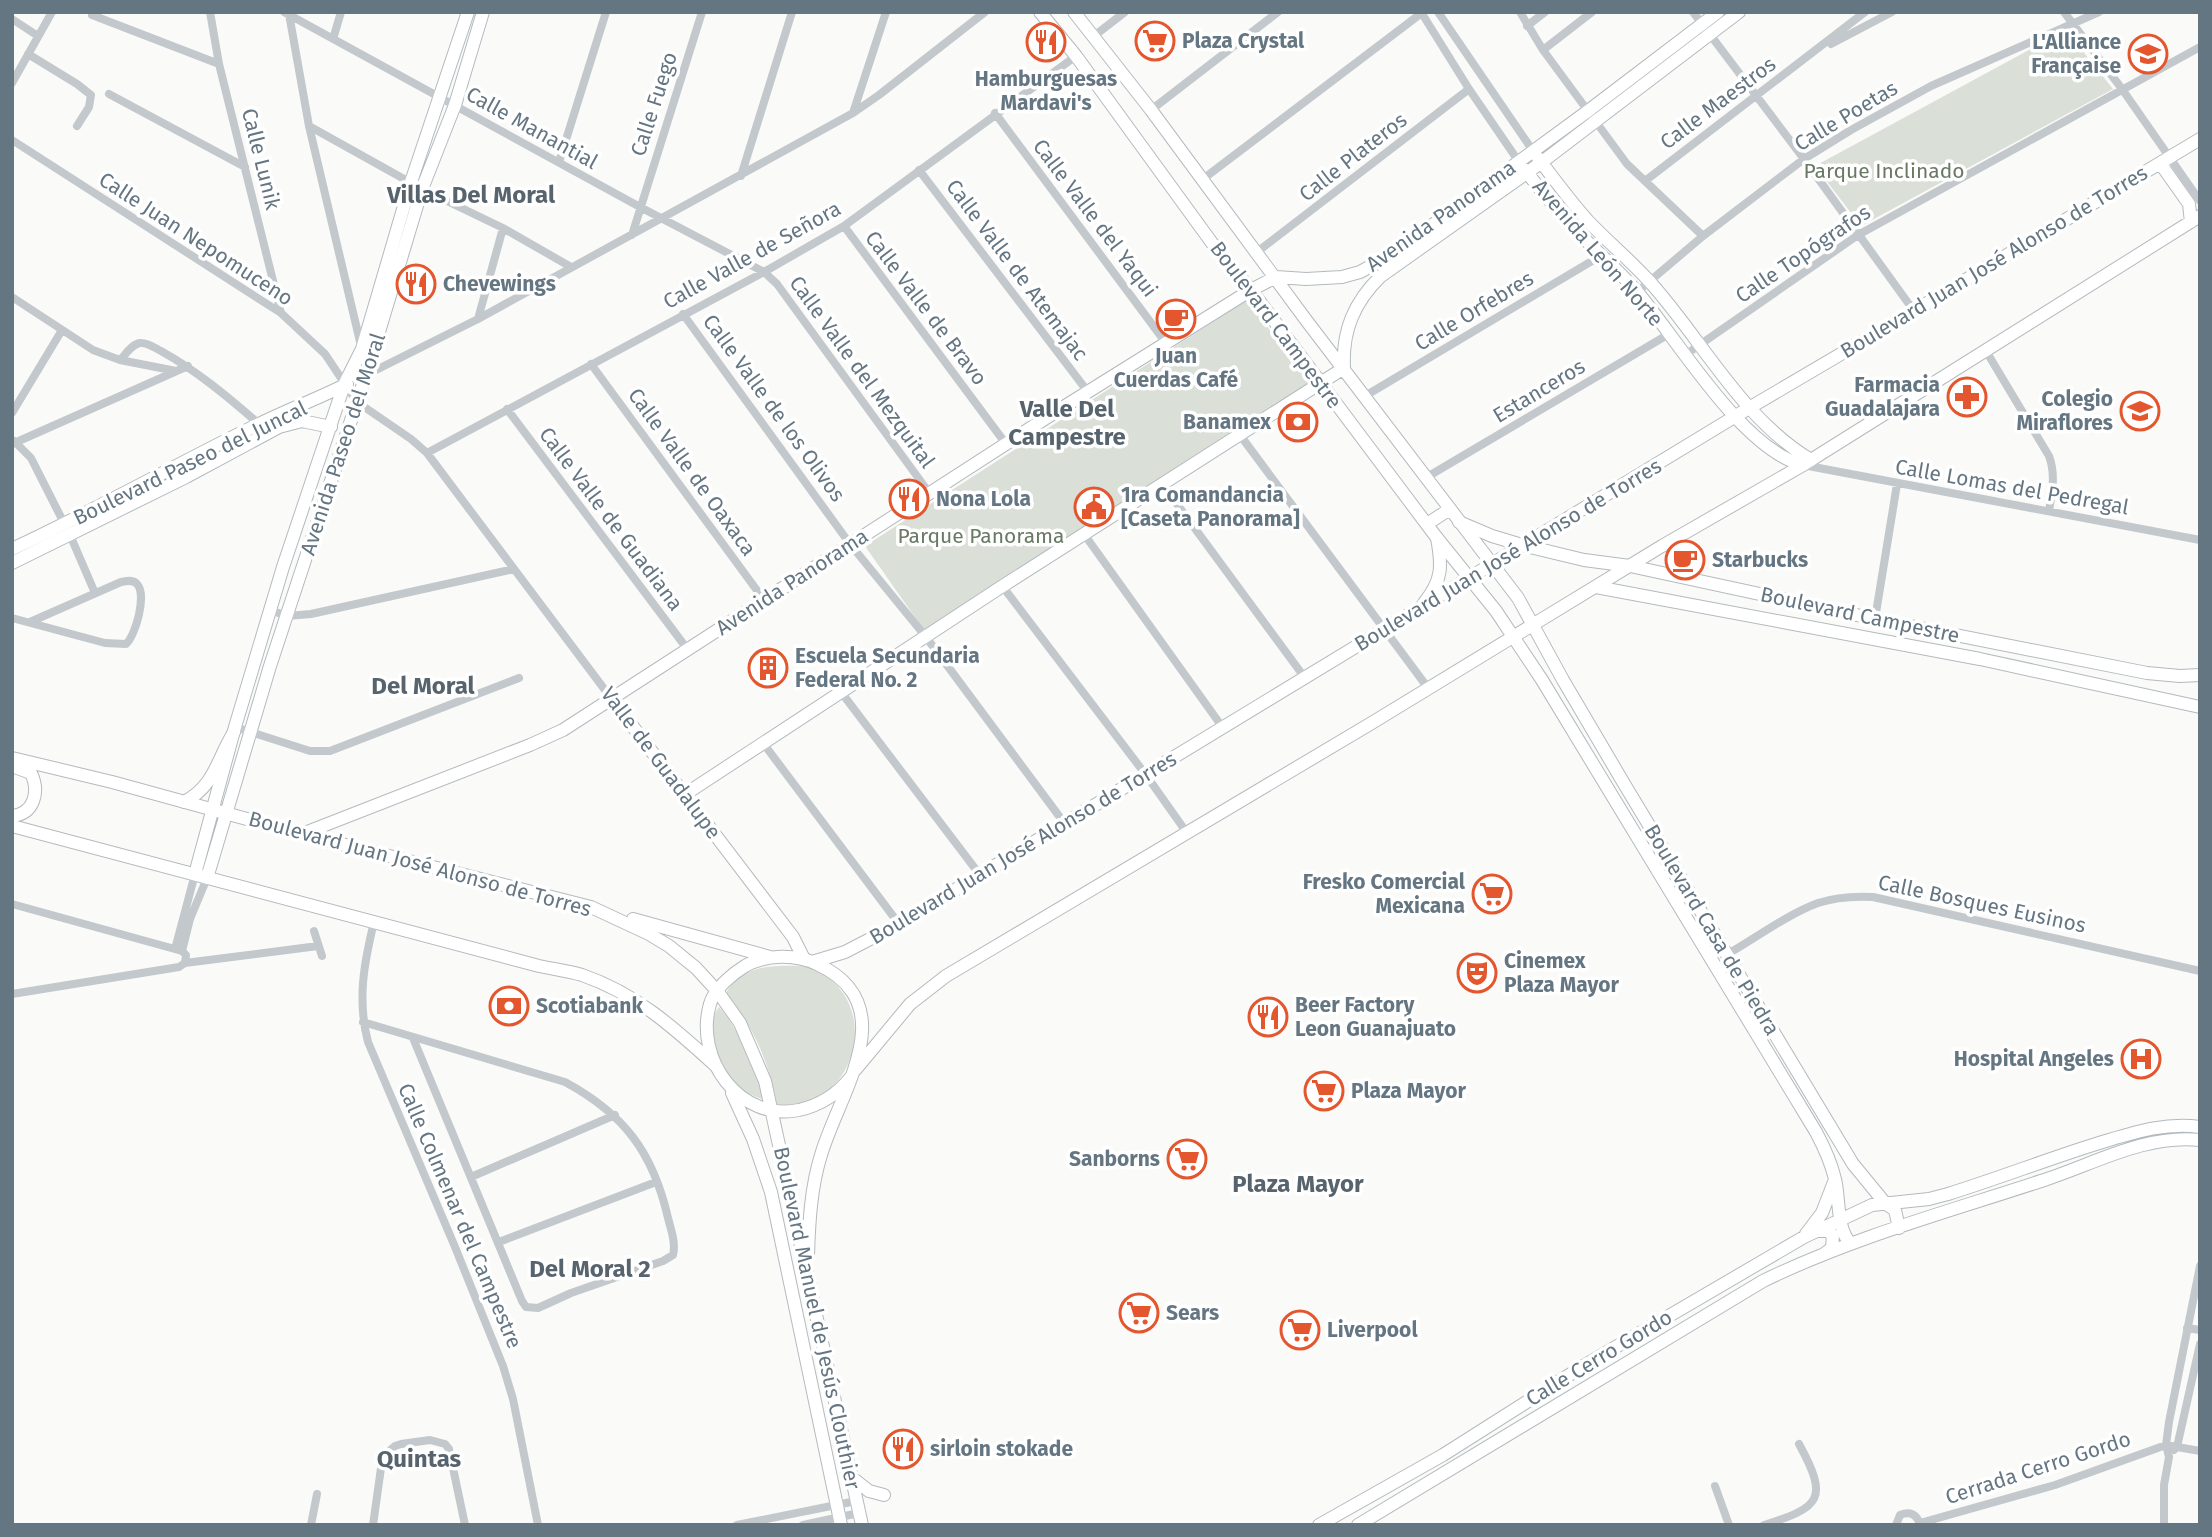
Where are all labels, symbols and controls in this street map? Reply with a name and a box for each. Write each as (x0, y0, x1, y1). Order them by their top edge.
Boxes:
supermarket icon: Plaza Crystal (1134, 20, 1176, 62)
restaurant icon: Hamburguesas Mardavi's (1025, 21, 1067, 63)
place label: Plaza Crystal (1182, 28, 1305, 54)
place label: L'Alliance Française (2031, 29, 2121, 79)
school or university icon: L'Alliance Française (2127, 33, 2169, 75)
street label: Calle Fuego (625, 49, 683, 159)
street label: Calle Maestros (1655, 51, 1781, 155)
place label: Hamburguesas Mardavi's (975, 66, 1117, 116)
street label: Calle Poetas (1790, 75, 1902, 157)
street label: Calle Manantial (462, 81, 602, 175)
street label: Calle Lunik (236, 106, 286, 213)
street label: Calle Plateros (1294, 107, 1412, 207)
street label: Calle Valle del Yaqui (1027, 134, 1163, 302)
street label: Avenida Panorama (1361, 155, 1521, 277)
park label: Parque Inclinado (1804, 158, 1964, 184)
street label: Boulevard Juan José Alonso de Torres (1836, 160, 2152, 364)
street label: Calle Juan Nepomuceno (94, 166, 298, 312)
street label: Calle Valle de Atemajac (940, 174, 1094, 366)
street label: Avenida León Norte (1527, 174, 1669, 332)
district label: Villas Del Moral (386, 181, 556, 209)
street label: Calle Valle de Señora (659, 195, 845, 315)
street label: Calle Topógrafos (1731, 199, 1876, 309)
street label: Calle Valle de Bravo (859, 226, 993, 390)
street label: Boulevard Campestre (1205, 236, 1347, 414)
restaurant icon: Chevewings (395, 263, 437, 305)
street label: Calle Orfebres (1410, 265, 1538, 357)
place label: Chevewings (443, 271, 556, 297)
street label: Calle Valle del Mezquital (784, 271, 940, 473)
cafe icon: Juan Cuerdas Café (1155, 298, 1197, 340)
street label: Calle Valle de los Olivos (697, 309, 851, 507)
street label: Avenida Paseo del Moral (295, 330, 391, 558)
place label: Juan Cuerdas Café (1114, 343, 1239, 393)
street label: Estanceros (1488, 353, 1590, 429)
place label: Farmacia Guadalajara (1825, 372, 1940, 422)
pharmacy icon: Farmacia Guadalajara (1946, 376, 1988, 418)
street label: Calle Valle de Oaxaca (622, 383, 762, 561)
place label: Colegio Miraflores (2016, 386, 2113, 436)
school or university icon: Colegio Miraflores (2119, 390, 2161, 432)
street label: Boulevard Paseo del Juncal (69, 395, 311, 531)
district label: Valle Del Campestre (1008, 395, 1126, 451)
bank icon: Banamex (1277, 401, 1319, 443)
place label: Banamex (1183, 409, 1271, 435)
street label: Calle Valle de Guadiana (533, 422, 689, 616)
street label: Boulevard Juan José Alonso de Torres (1350, 453, 1666, 657)
street label: Calle Lomas del Pedregal (1893, 454, 2131, 520)
restaurant icon: Nona Lola (888, 478, 930, 520)
place label: 1ra Comandancia [Caseta Panorama] (1121, 482, 1300, 532)
place label: Nona Lola (936, 486, 1031, 512)
public building icon: 1ra Comandancia [Caseta Panorama] (1073, 486, 1115, 528)
street label: Avenida Panorama (711, 523, 873, 641)
park label: Parque Panorama (898, 523, 1065, 549)
cafe icon: Starbucks (1664, 539, 1706, 581)
place label: Starbucks (1712, 547, 1808, 573)
street label: Boulevard Campestre (1758, 581, 1962, 649)
place label: Escuela Secundaria Federal No. 2 (795, 643, 980, 693)
building icon: Escuela Secundaria Federal No. 2 (747, 647, 789, 689)
district label: Del Moral (371, 672, 476, 700)
street label: Valle de Guadalupe (595, 682, 727, 844)
street label: Boulevard Juan José Alonso de Torres (865, 746, 1181, 950)
street label: Boulevard Juan José Alonso de Torres (246, 806, 594, 922)
street label: Boulevard Casa de Piedra (1639, 820, 1785, 1040)
place label: Fresko Comercial Mexicana (1303, 869, 1466, 919)
street label: Calle Bosques Eusinos (1876, 869, 2088, 939)
supermarket icon: Fresko Comercial Mexicana (1471, 873, 1513, 915)
place label: Cinemex Plaza Mayor (1504, 948, 1620, 998)
theatre icon: Cinemex Plaza Mayor (1456, 952, 1498, 994)
bank icon: Scotiabank (488, 985, 530, 1027)
place label: Beer Factory Leon Guanajuato (1295, 992, 1456, 1042)
place label: Scotiabank (536, 993, 643, 1019)
restaurant icon: Beer Factory Leon Guanajuato (1247, 996, 1289, 1038)
hospital icon: Hospital Angeles (2120, 1038, 2162, 1080)
place label: Hospital Angeles (1954, 1046, 2114, 1072)
supermarket icon: Plaza Mayor (1303, 1070, 1345, 1112)
place label: Plaza Mayor (1351, 1078, 1467, 1104)
street label: Calle Colmenar del Campestre (392, 1080, 528, 1352)
supermarket icon: Sanborns (1166, 1138, 1208, 1180)
street label: Boulevard Manuel de Jesús Clouthier (768, 1144, 866, 1492)
place label: Sanborns (1069, 1146, 1160, 1172)
district label: Plaza Mayor (1232, 1170, 1364, 1198)
district label: Del Moral 2 (529, 1255, 651, 1283)
supermarket icon: Sears (1118, 1292, 1160, 1334)
place label: Sears (1166, 1300, 1219, 1326)
street label: Calle Cerro Gordo (1521, 1304, 1677, 1412)
supermarket icon: Liverpool (1279, 1309, 1321, 1351)
place label: Liverpool (1327, 1317, 1418, 1343)
street label: Cerrada Cerro Gordo (1942, 1426, 2134, 1510)
restaurant icon: sirloin stokade (882, 1428, 924, 1470)
place label: sirloin stokade (930, 1436, 1073, 1462)
district label: Quintas (377, 1445, 462, 1473)

